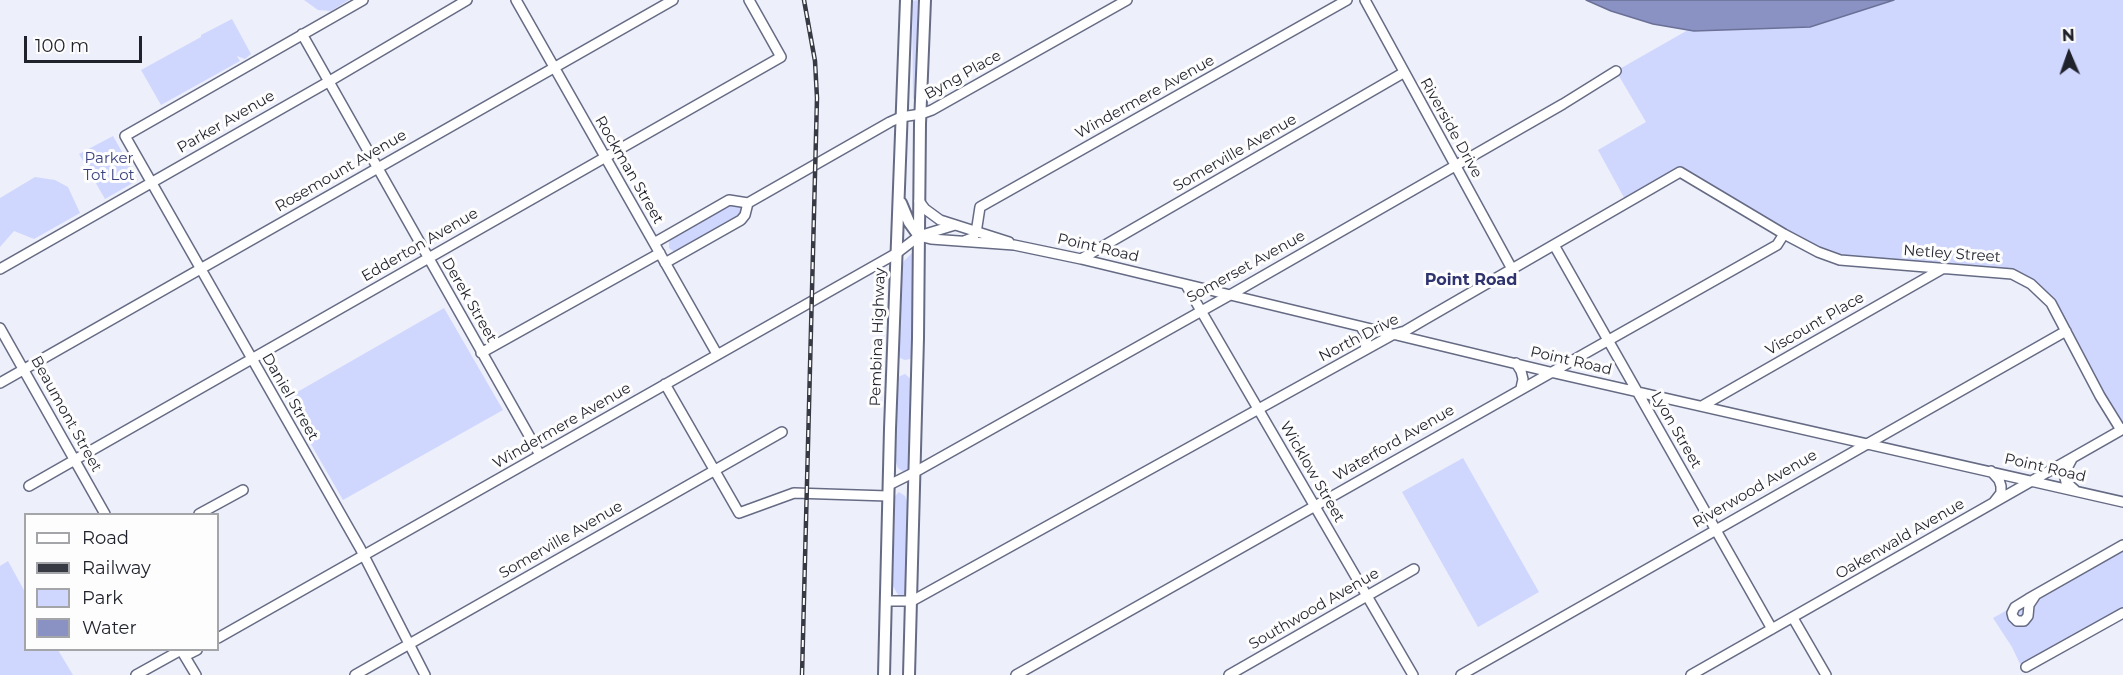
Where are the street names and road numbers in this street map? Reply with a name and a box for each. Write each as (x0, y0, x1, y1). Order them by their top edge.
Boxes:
street label: Byng Place (922, 47, 1004, 103)
street label: Windermere Avenue (1072, 51, 1218, 143)
street label: Riverside Drive (1416, 75, 1486, 181)
street label: Parker Avenue (174, 87, 278, 157)
street label: Somerville Avenue (1170, 110, 1300, 196)
street label: Rockman Street (591, 113, 667, 227)
street label: Rosemount Avenue (272, 126, 410, 216)
street label: Edderton Avenue (359, 204, 481, 286)
street label: Somerset Avenue (1184, 227, 1308, 307)
street label: Point Road (1055, 230, 1141, 266)
street label: Netley Street (1903, 242, 2001, 266)
street label: Derek Street (438, 255, 500, 345)
street label: Pembina Highway (867, 267, 889, 407)
street label: Viscount Place (1763, 289, 1867, 359)
street label: North Drive (1316, 310, 1402, 366)
street label: Point Road (1528, 343, 1614, 379)
street label: Daniel Street (258, 350, 322, 444)
street label: Beaumont Street (27, 353, 105, 475)
street label: Windermere Avenue (490, 379, 634, 473)
street label: Lyon Street (1647, 388, 1705, 472)
street label: Waterford Avenue (1330, 401, 1458, 485)
street label: Wicklow Street (1276, 418, 1348, 526)
street label: Riverwood Avenue (1690, 446, 1820, 532)
street label: Point Road (2002, 450, 2088, 486)
street label: Oakenwald Avenue (1832, 495, 1968, 583)
street label: Somerville Avenue (496, 497, 626, 583)
street label: Southwood Avenue (1246, 564, 1382, 654)

